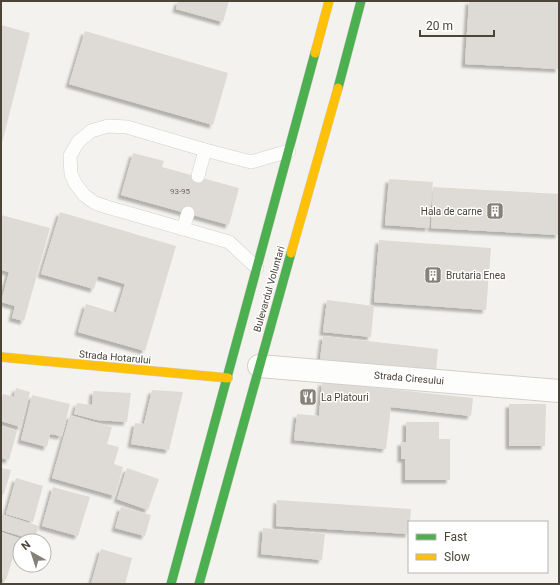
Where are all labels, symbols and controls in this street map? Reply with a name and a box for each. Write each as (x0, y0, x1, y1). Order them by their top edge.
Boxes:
scale bar (420, 12, 494, 38)
text: 20 m (426, 19, 453, 33)
house number: 93-95 (170, 187, 191, 196)
building icon: Hala de carne (485, 201, 505, 221)
place label: Hala de carne (421, 206, 482, 217)
street label: Bulevardul Voluntari (251, 245, 287, 333)
building icon: Brutaria Enea (423, 265, 443, 285)
place label: Brutaria Enea (446, 270, 506, 281)
street label: Strada Hotarului (79, 348, 151, 366)
street label: Strada Ciresului (374, 369, 444, 387)
restaurant icon: La Platouri (298, 387, 318, 407)
place label: La Platouri (321, 392, 369, 403)
legend (408, 521, 548, 573)
text: Fast (444, 530, 467, 544)
north arrow (12, 533, 52, 573)
text: N (19, 538, 33, 553)
text: Slow (444, 550, 470, 564)

